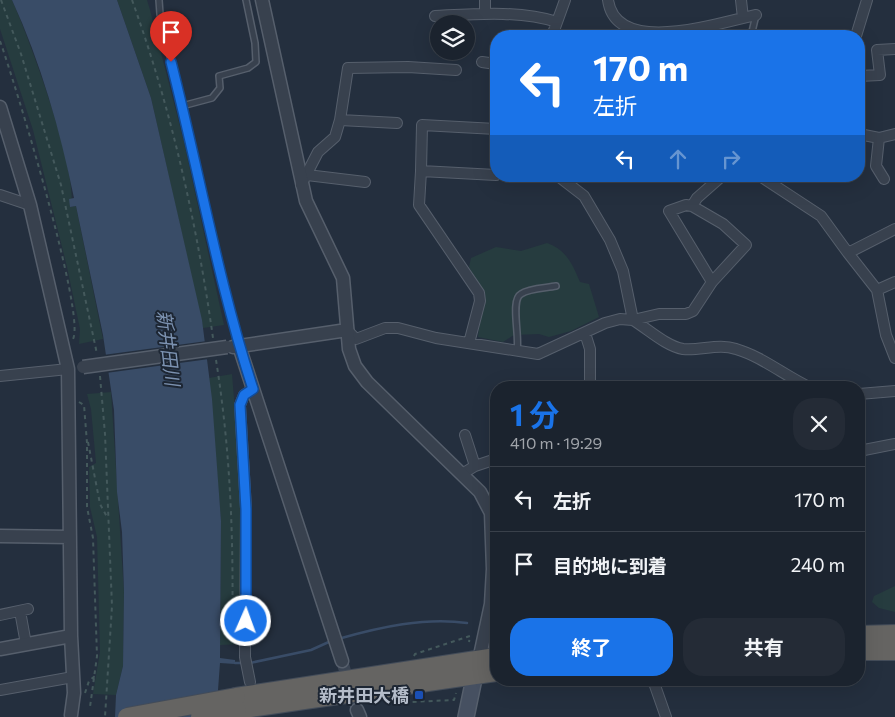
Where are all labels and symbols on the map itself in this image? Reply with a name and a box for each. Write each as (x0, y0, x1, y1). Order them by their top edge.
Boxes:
pin (150, 11, 192, 62)
water label: 新井田川 (153, 309, 185, 389)
position arrow (219, 594, 271, 646)
place label: 新井田大橋 (319, 684, 409, 706)
marker: 新井田大橋 (413, 689, 425, 701)

